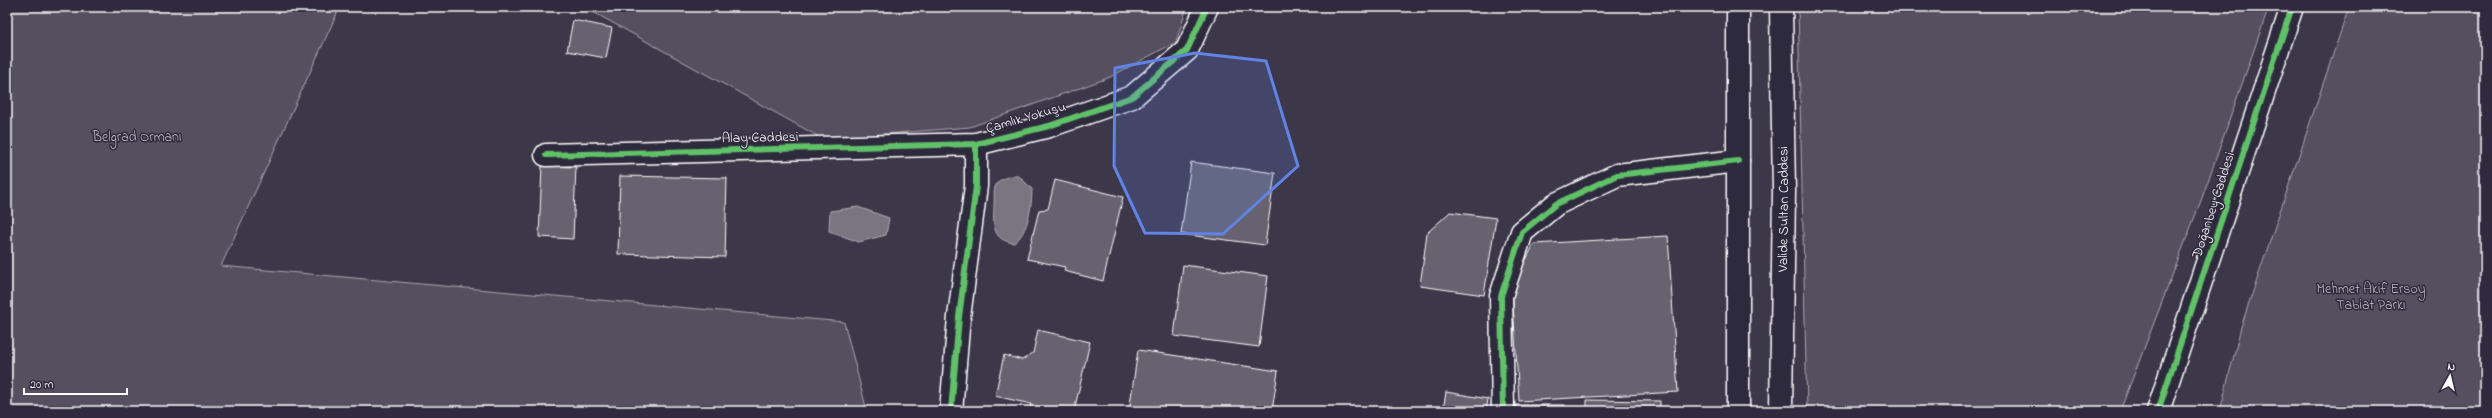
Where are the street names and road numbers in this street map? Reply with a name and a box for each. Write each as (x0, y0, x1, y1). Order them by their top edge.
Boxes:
street label: Çamlık Yokuşu (983, 97, 1069, 139)
street label: Alay Caddesi (721, 127, 799, 150)
street label: Valide Sultan Caddesi (1772, 146, 1795, 273)
street label: Doğanbey Caddesi (2187, 149, 2242, 262)

